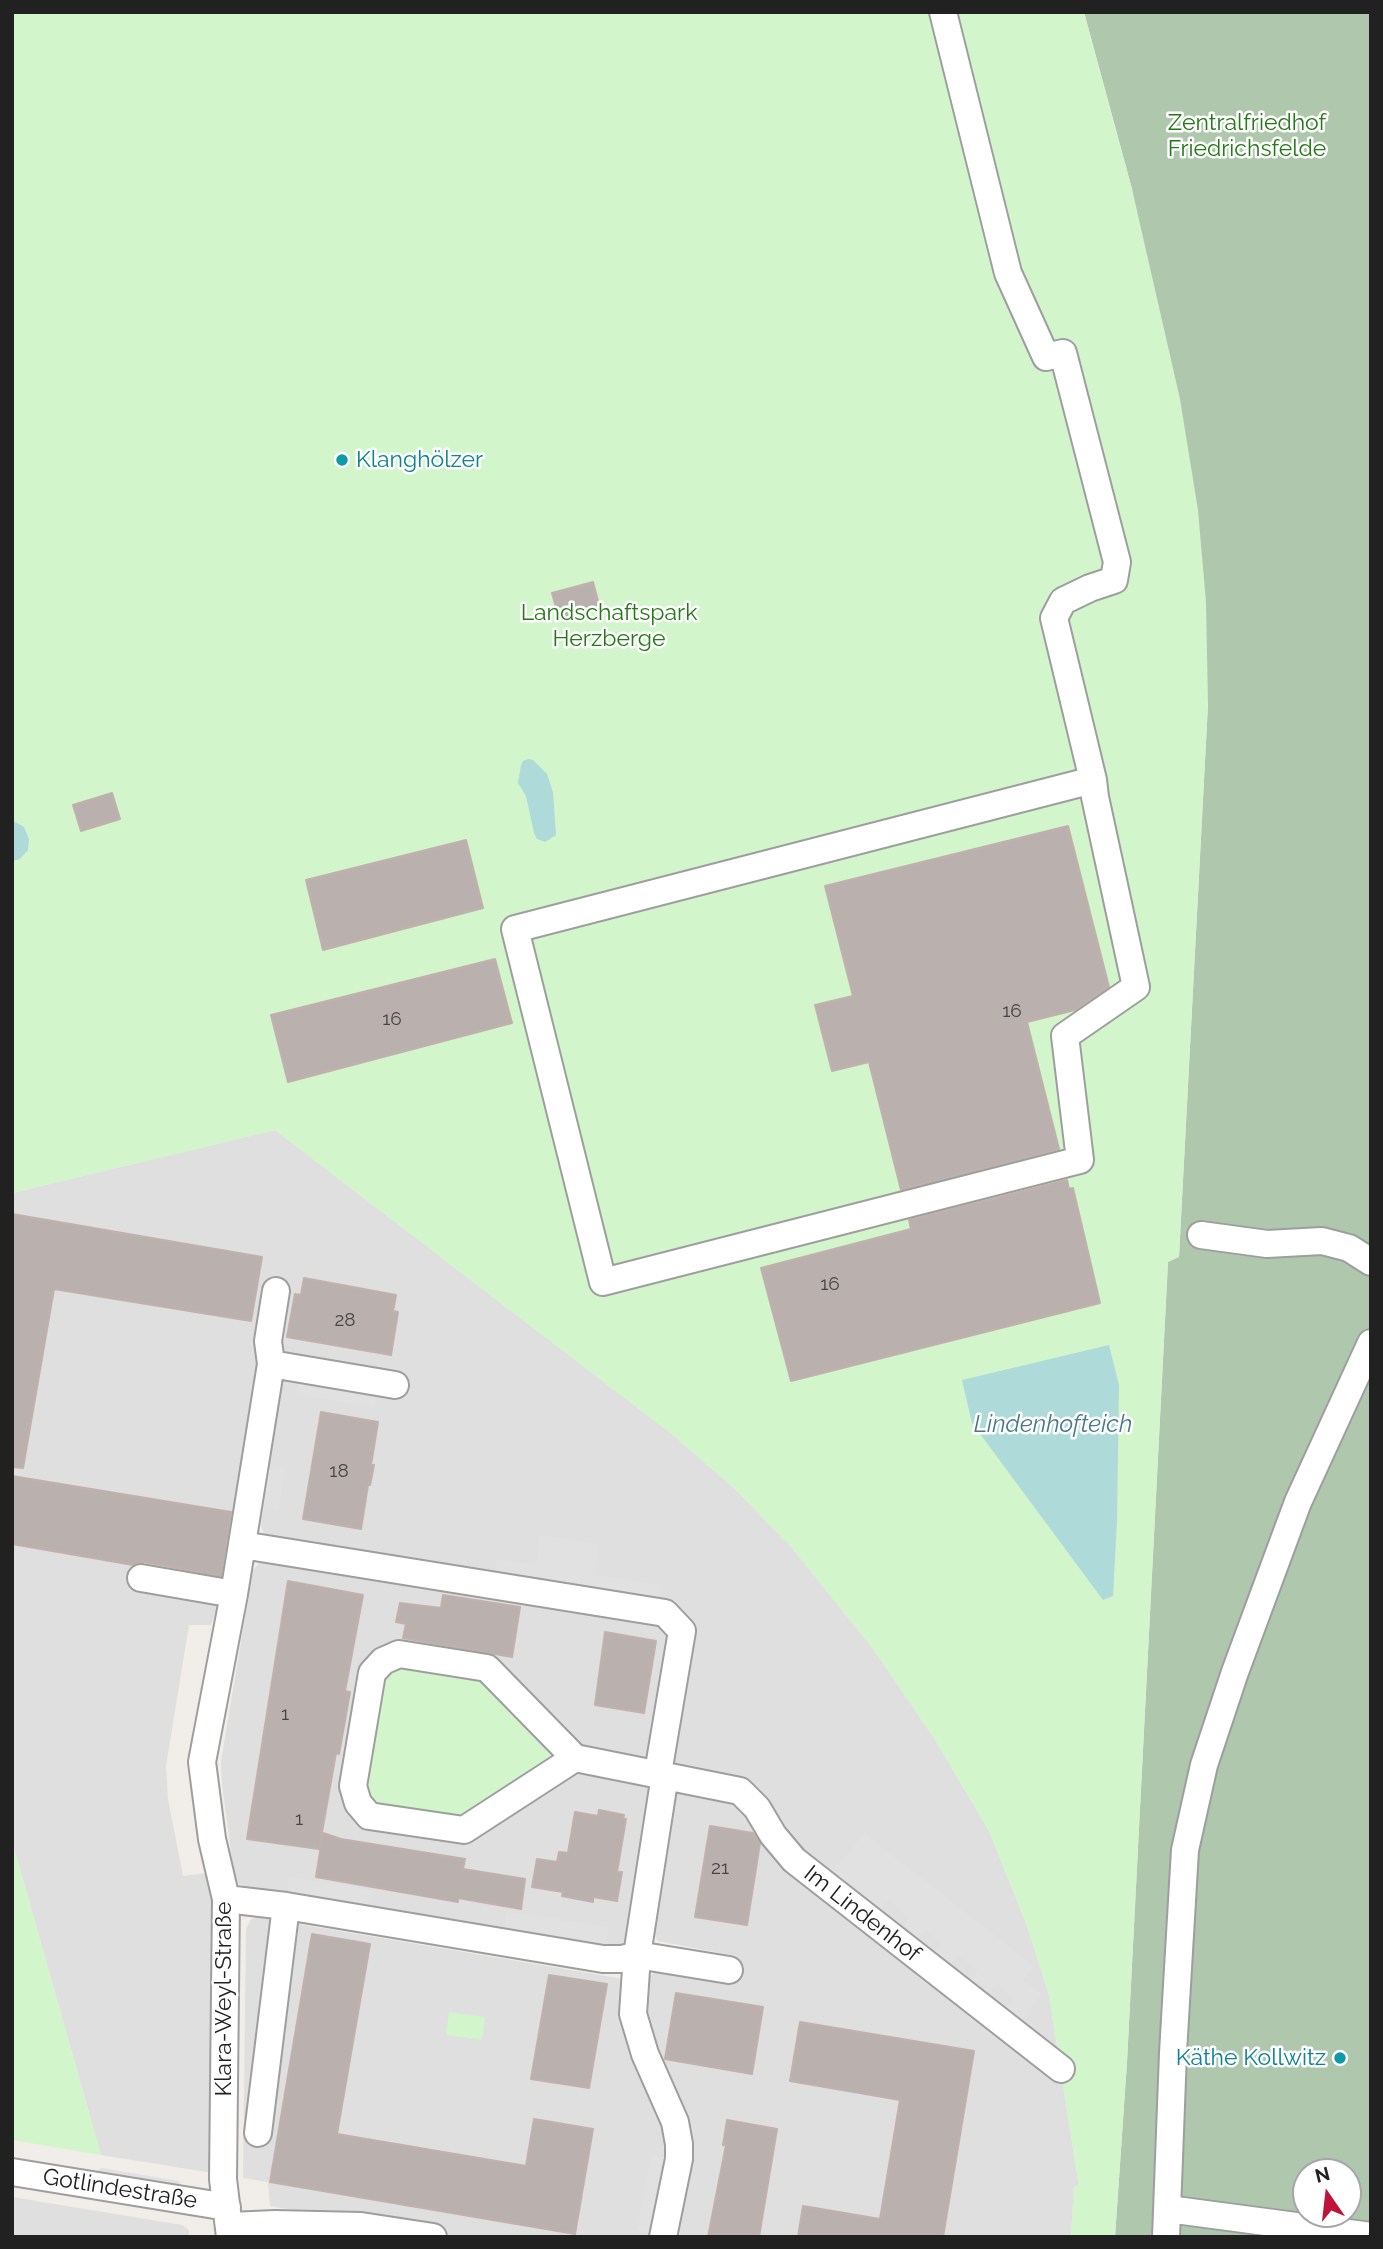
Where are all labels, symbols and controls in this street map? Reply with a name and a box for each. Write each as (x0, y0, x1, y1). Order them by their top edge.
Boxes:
park label: Zentralfriedhof Friedrichsfelde (1168, 109, 1326, 163)
place label: Klanghölzer (356, 446, 483, 474)
marker: Klanghölzer (334, 452, 350, 468)
park label: Landschaftspark Herzberge (521, 599, 697, 653)
house number: 16 (1002, 1000, 1022, 1022)
house number: 16 (382, 1008, 402, 1030)
house number: 16 (820, 1273, 840, 1295)
house number: 28 (334, 1309, 356, 1331)
water label: Lindenhofteich (974, 1411, 1132, 1439)
house number: 18 (329, 1460, 349, 1482)
house number: 1 (281, 1703, 289, 1725)
house number: 1 (295, 1808, 303, 1830)
house number: 21 (711, 1857, 729, 1879)
street label: Im Lindenhof (798, 1860, 926, 1968)
street label: Klara-Weyl-Straße (210, 1902, 238, 2096)
place label: Käthe Kollwitz (1176, 2044, 1326, 2072)
marker: Käthe Kollwitz (1332, 2050, 1348, 2066)
north arrow (1292, 2158, 1362, 2228)
text: N (1313, 2162, 1332, 2187)
street label: Gotlindestraße (41, 2163, 199, 2215)

